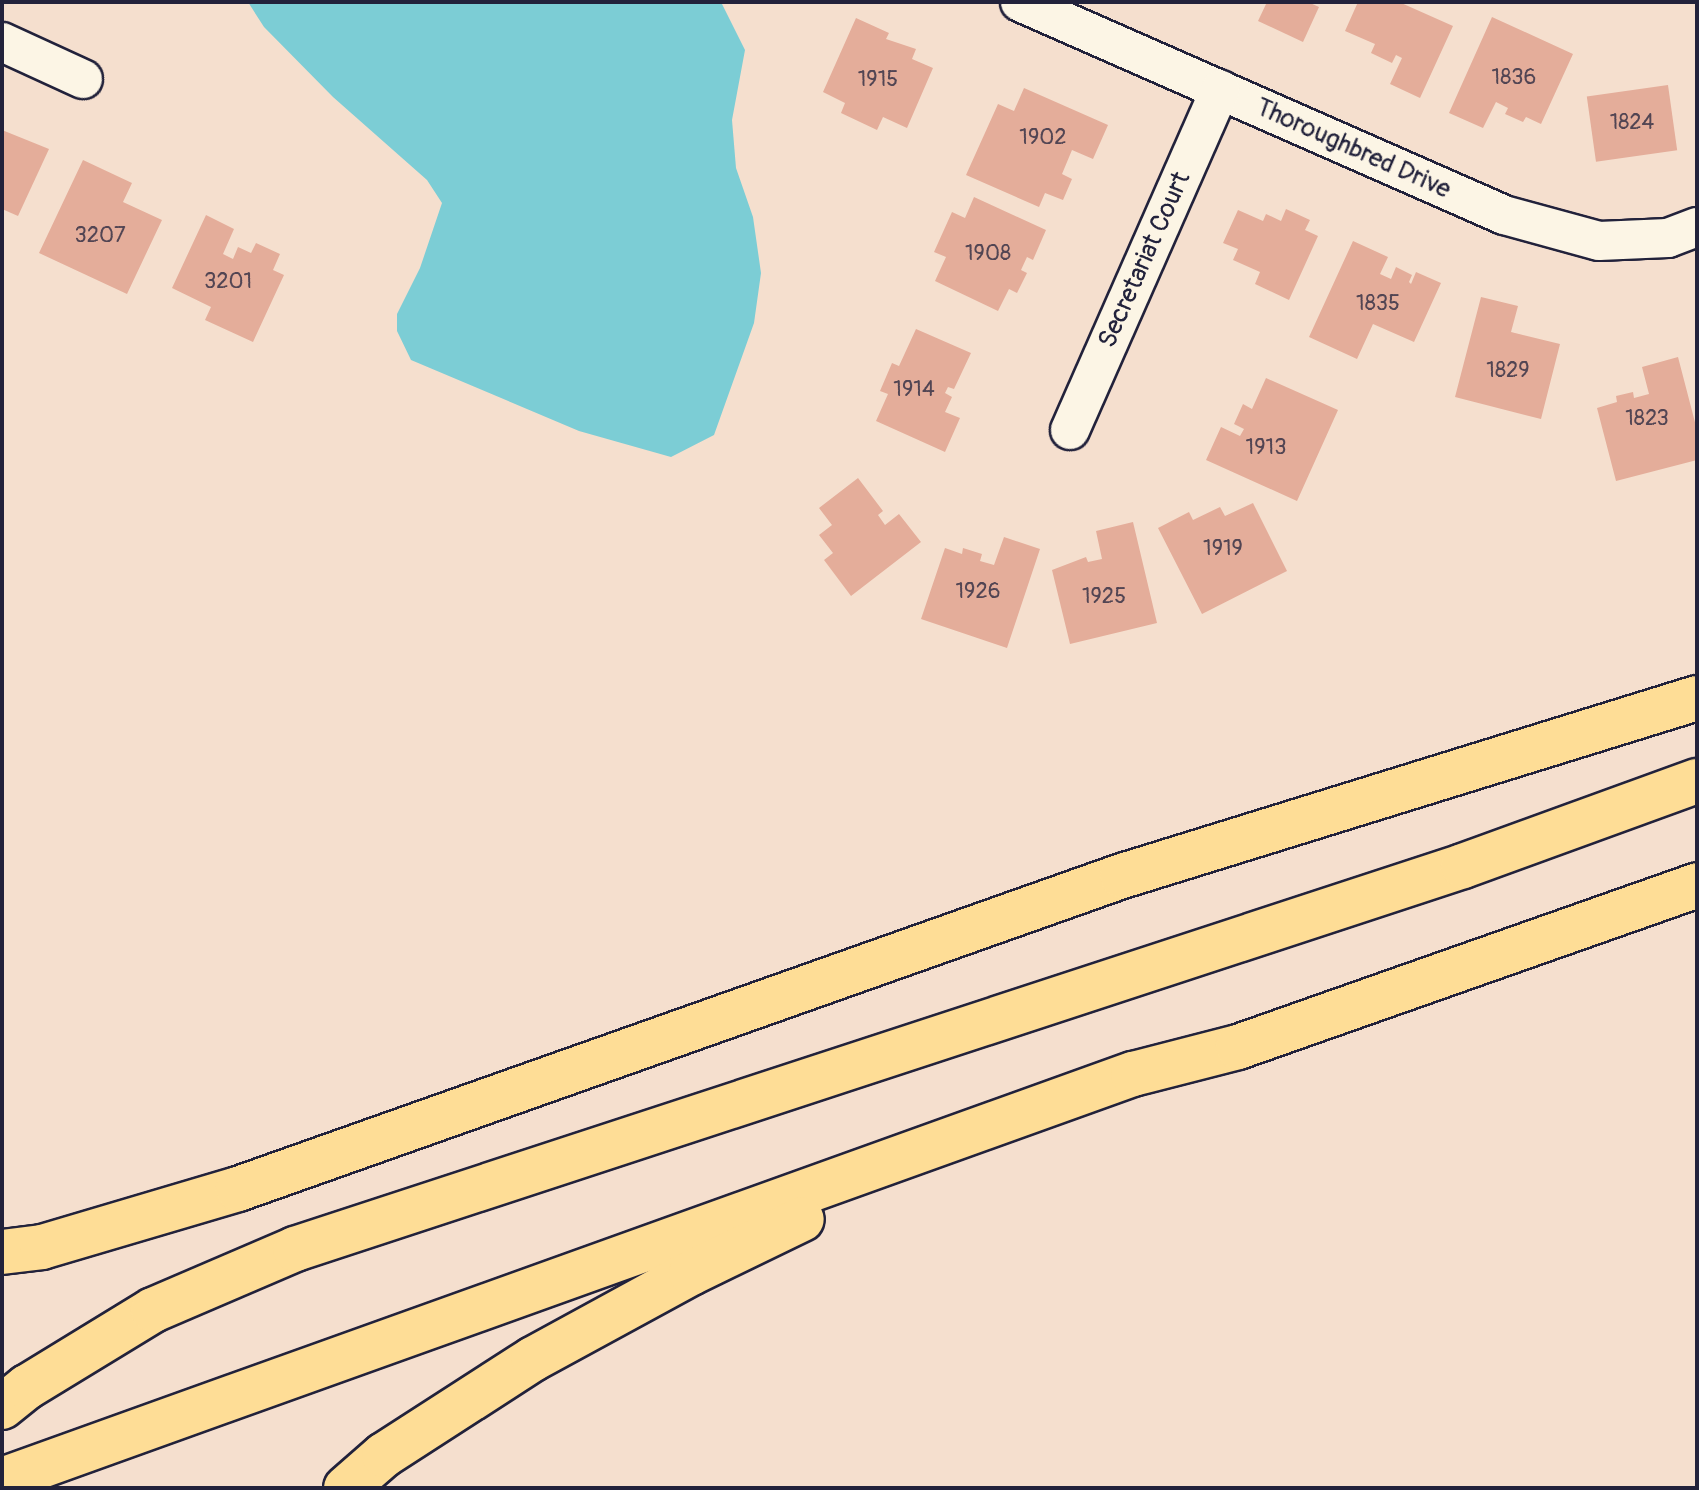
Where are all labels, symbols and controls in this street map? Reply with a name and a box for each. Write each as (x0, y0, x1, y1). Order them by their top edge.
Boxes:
house number: 1836 (1492, 65, 1536, 91)
house number: 1915 (858, 67, 898, 93)
street label: Thoroughbred Drive (1251, 92, 1455, 206)
house number: 1824 (1610, 110, 1654, 136)
house number: 1902 (1019, 125, 1067, 151)
street label: Secretariat Court (1092, 167, 1198, 353)
house number: 3207 (74, 223, 126, 249)
house number: 1908 (965, 241, 1011, 267)
house number: 3201 (204, 269, 252, 295)
house number: 1835 (1356, 291, 1400, 317)
house number: 1829 (1486, 358, 1530, 384)
house number: 1914 (893, 377, 935, 403)
house number: 1823 (1625, 406, 1669, 432)
house number: 1913 (1246, 435, 1286, 461)
house number: 1919 (1203, 536, 1243, 562)
house number: 1926 (955, 579, 1001, 605)
house number: 1925 (1082, 584, 1126, 610)

